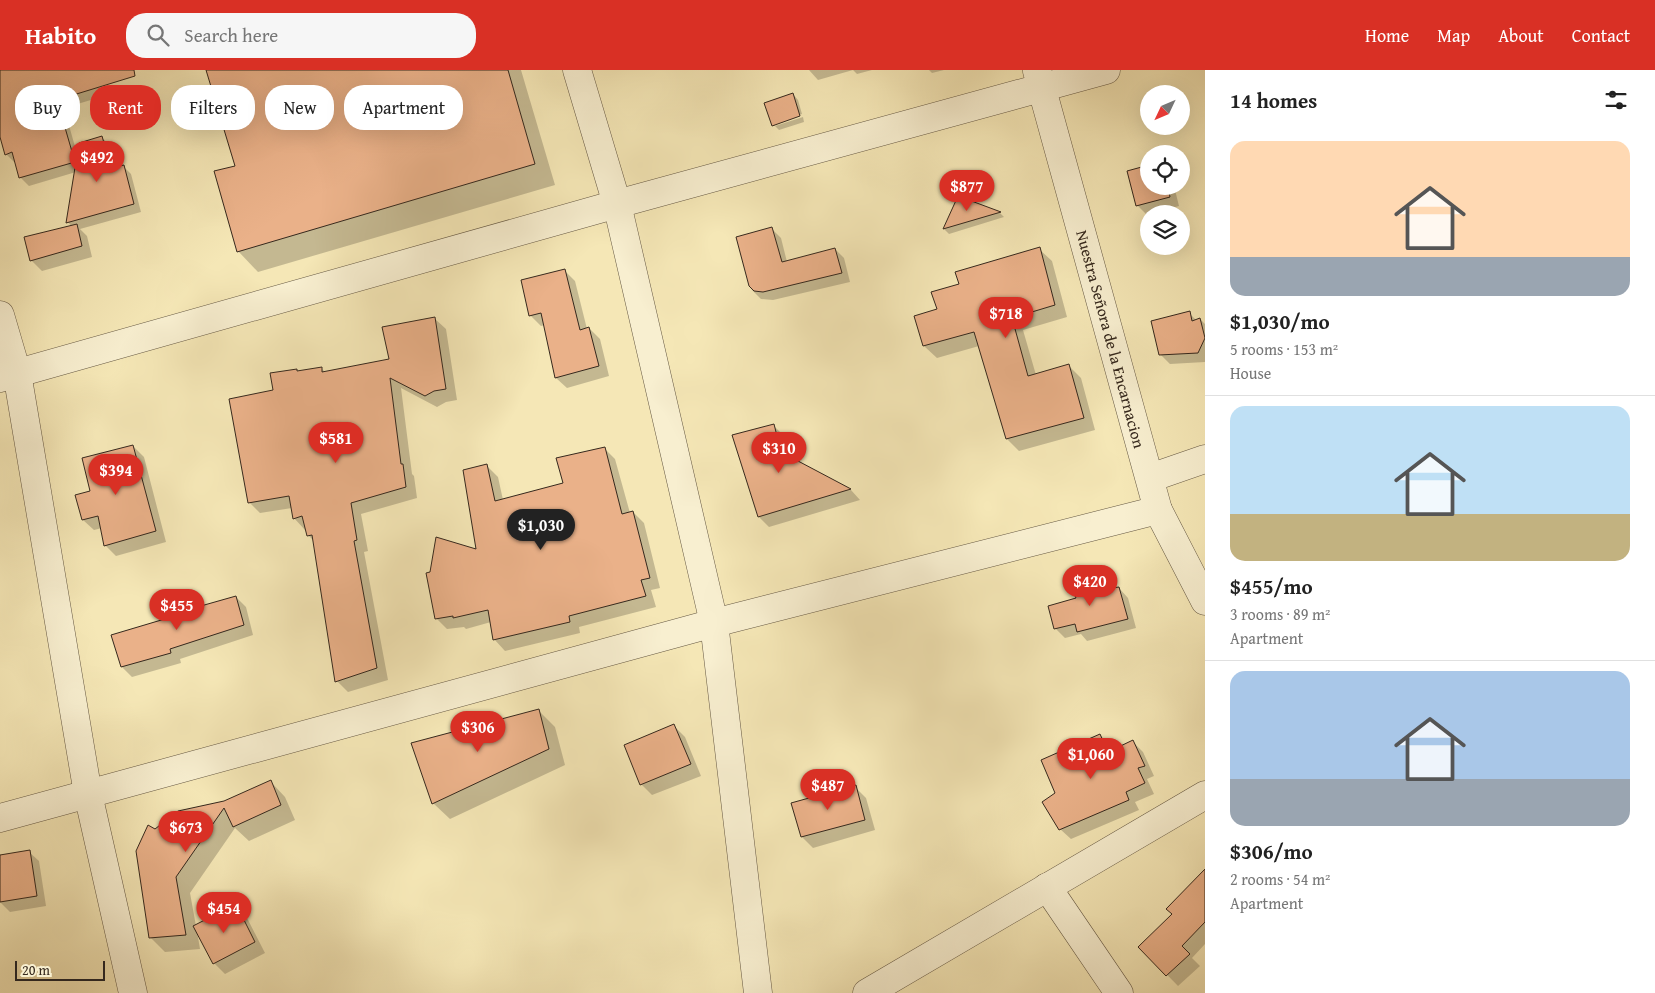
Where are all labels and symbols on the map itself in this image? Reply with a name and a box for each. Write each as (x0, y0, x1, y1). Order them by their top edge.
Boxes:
north arrow (1140, 85, 1190, 135)
pin: $492 (67, 140, 127, 183)
pin: $877 (937, 170, 997, 212)
street label: Nuestra Señora de la Encarnacion (1070, 227, 1152, 451)
pin: $718 (976, 296, 1036, 339)
pin: $581 (306, 422, 366, 464)
pin: $310 (749, 432, 809, 474)
pin: $394 (86, 454, 146, 496)
pin: $1,030 (500, 508, 582, 551)
pin: $420 (1060, 564, 1120, 607)
pin: $455 (147, 588, 207, 631)
pin: $306 (448, 710, 508, 753)
pin: $1,060 (1050, 738, 1132, 780)
pin: $487 (798, 768, 858, 811)
pin: $673 (156, 810, 216, 853)
pin: $454 (194, 892, 254, 934)
scale bar (15, 958, 105, 981)

